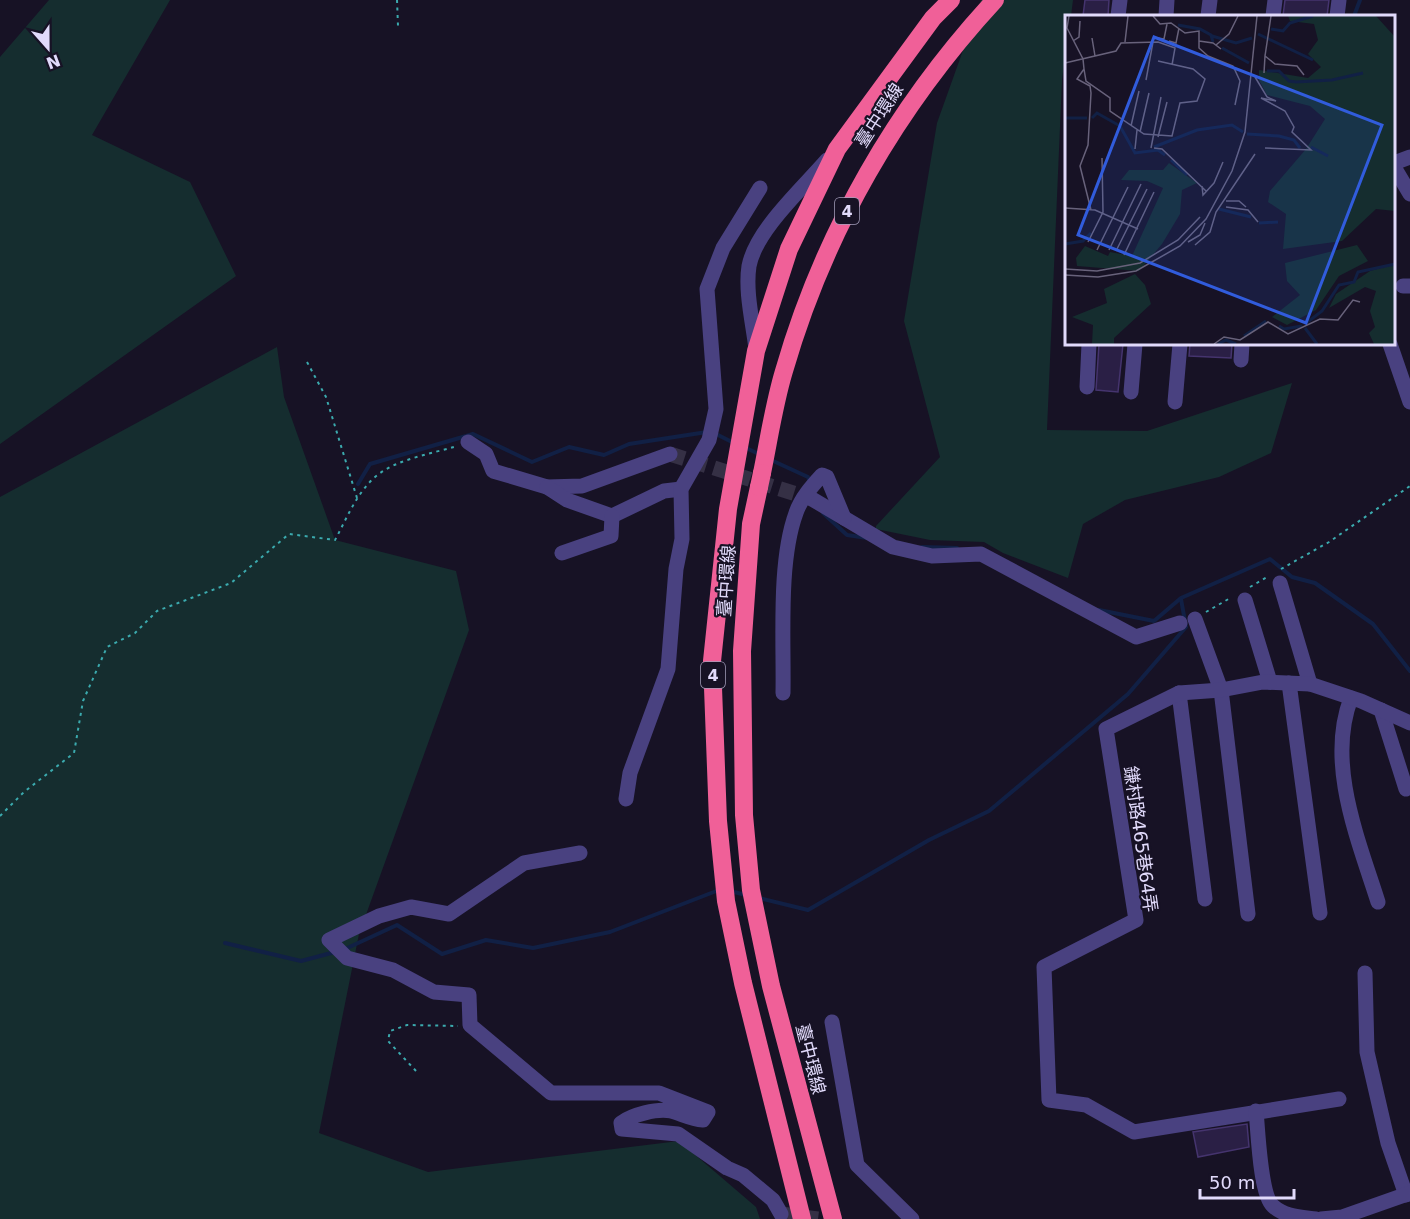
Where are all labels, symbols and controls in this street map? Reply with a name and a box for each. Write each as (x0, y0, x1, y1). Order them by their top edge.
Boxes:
inset map (1065, 15, 1395, 345)
north arrow (18, 18, 78, 78)
text: N (44, 50, 63, 73)
street label: 臺中環線 (851, 79, 907, 151)
road number: 4 (835, 198, 859, 224)
street label: 臺中環線 (713, 544, 739, 618)
road number: 4 (701, 662, 725, 688)
street label: 鎌村路465巷64弄 (1120, 765, 1162, 913)
street label: 臺中環線 (792, 1022, 830, 1096)
scale bar (1200, 1162, 1294, 1200)
text: 50 m (1209, 1172, 1255, 1193)

